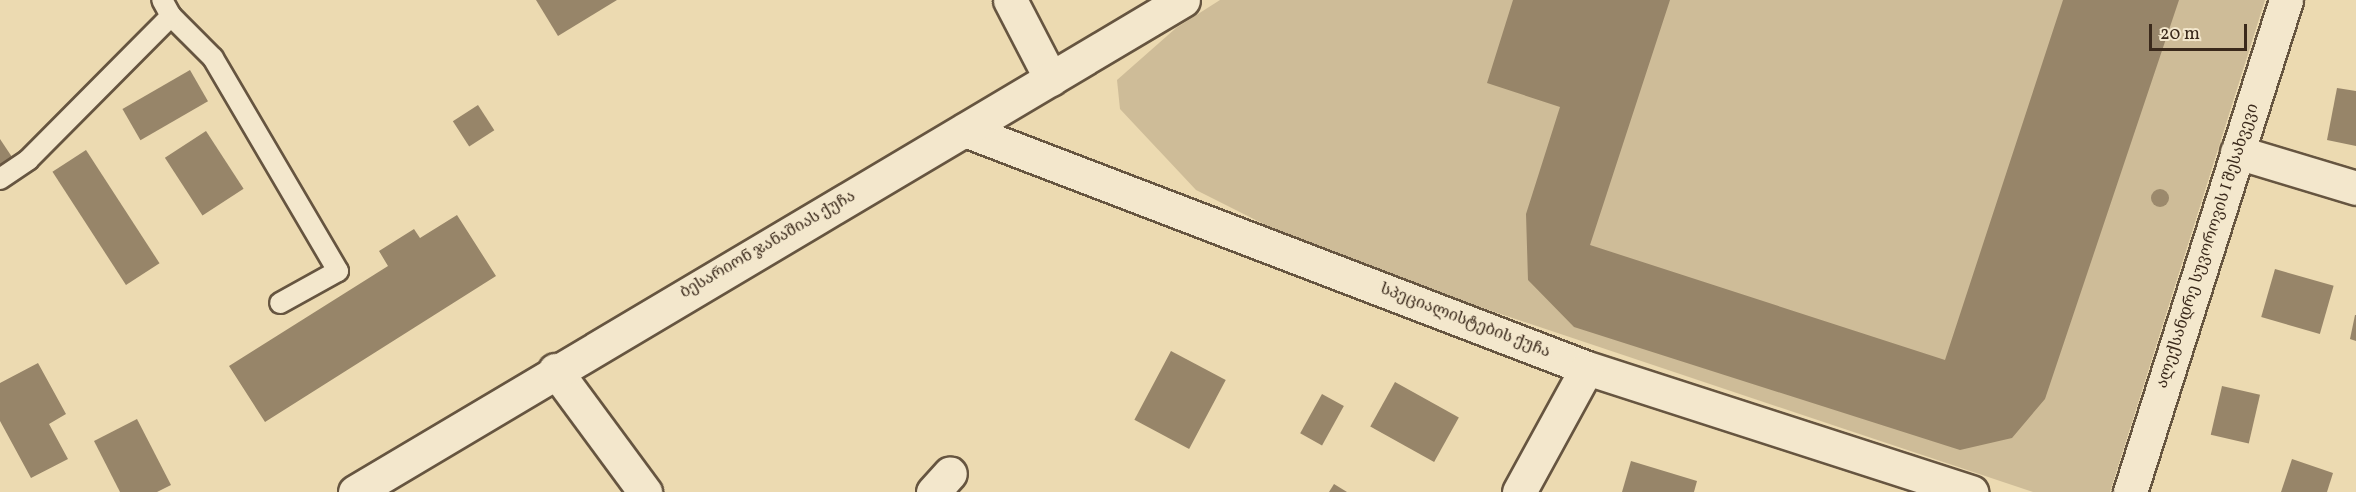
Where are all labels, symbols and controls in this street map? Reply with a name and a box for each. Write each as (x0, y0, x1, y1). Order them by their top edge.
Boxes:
scale bar (2152, 12, 2250, 50)
text: 20 m (2160, 22, 2200, 47)
street label: ალექსანდრე სუვოროვის I შესახვევი (2153, 101, 2263, 391)
street label: ბესარიონ ჯანაშიას ქუჩა (677, 187, 859, 303)
street label: სპეციალისტების ქუჩა (1377, 280, 1553, 362)

